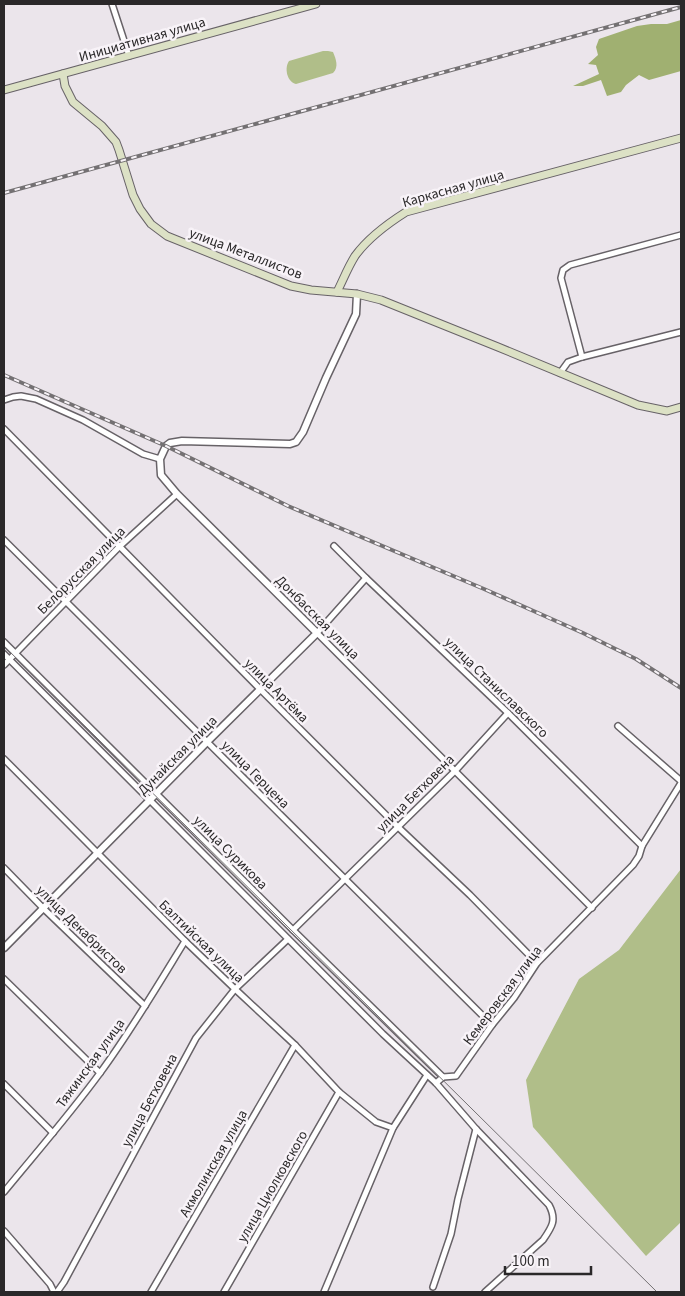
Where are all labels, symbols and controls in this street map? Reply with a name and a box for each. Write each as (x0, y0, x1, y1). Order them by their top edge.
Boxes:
street label: Инициативная улица (77, 12, 208, 68)
street label: Каркасная улица (400, 165, 506, 213)
street label: улица Металлистов (186, 223, 305, 285)
street label: Белорусская улица (33, 522, 130, 619)
street label: Донбасская улица (271, 571, 364, 664)
street label: улица Станиславского (440, 633, 553, 743)
street label: улица Артёма (240, 654, 313, 727)
street label: Дунайская улица (133, 711, 222, 800)
street label: улица Герцена (217, 736, 294, 813)
street label: улица Бетховена (372, 750, 459, 837)
street label: улица Сурикова (189, 811, 272, 894)
street label: улица Декабристов (31, 881, 131, 979)
street label: Балтийская улица (154, 896, 248, 988)
street label: Кемеровская улица (459, 942, 547, 1050)
street label: Тяжинская улица (52, 1015, 130, 1112)
street label: улица Бетховена (117, 1050, 183, 1151)
street label: Акмолинская улица (175, 1106, 253, 1221)
street label: улица Циолковского (233, 1127, 313, 1246)
scale bar (505, 1244, 591, 1276)
text: 100 m (512, 1251, 550, 1272)

